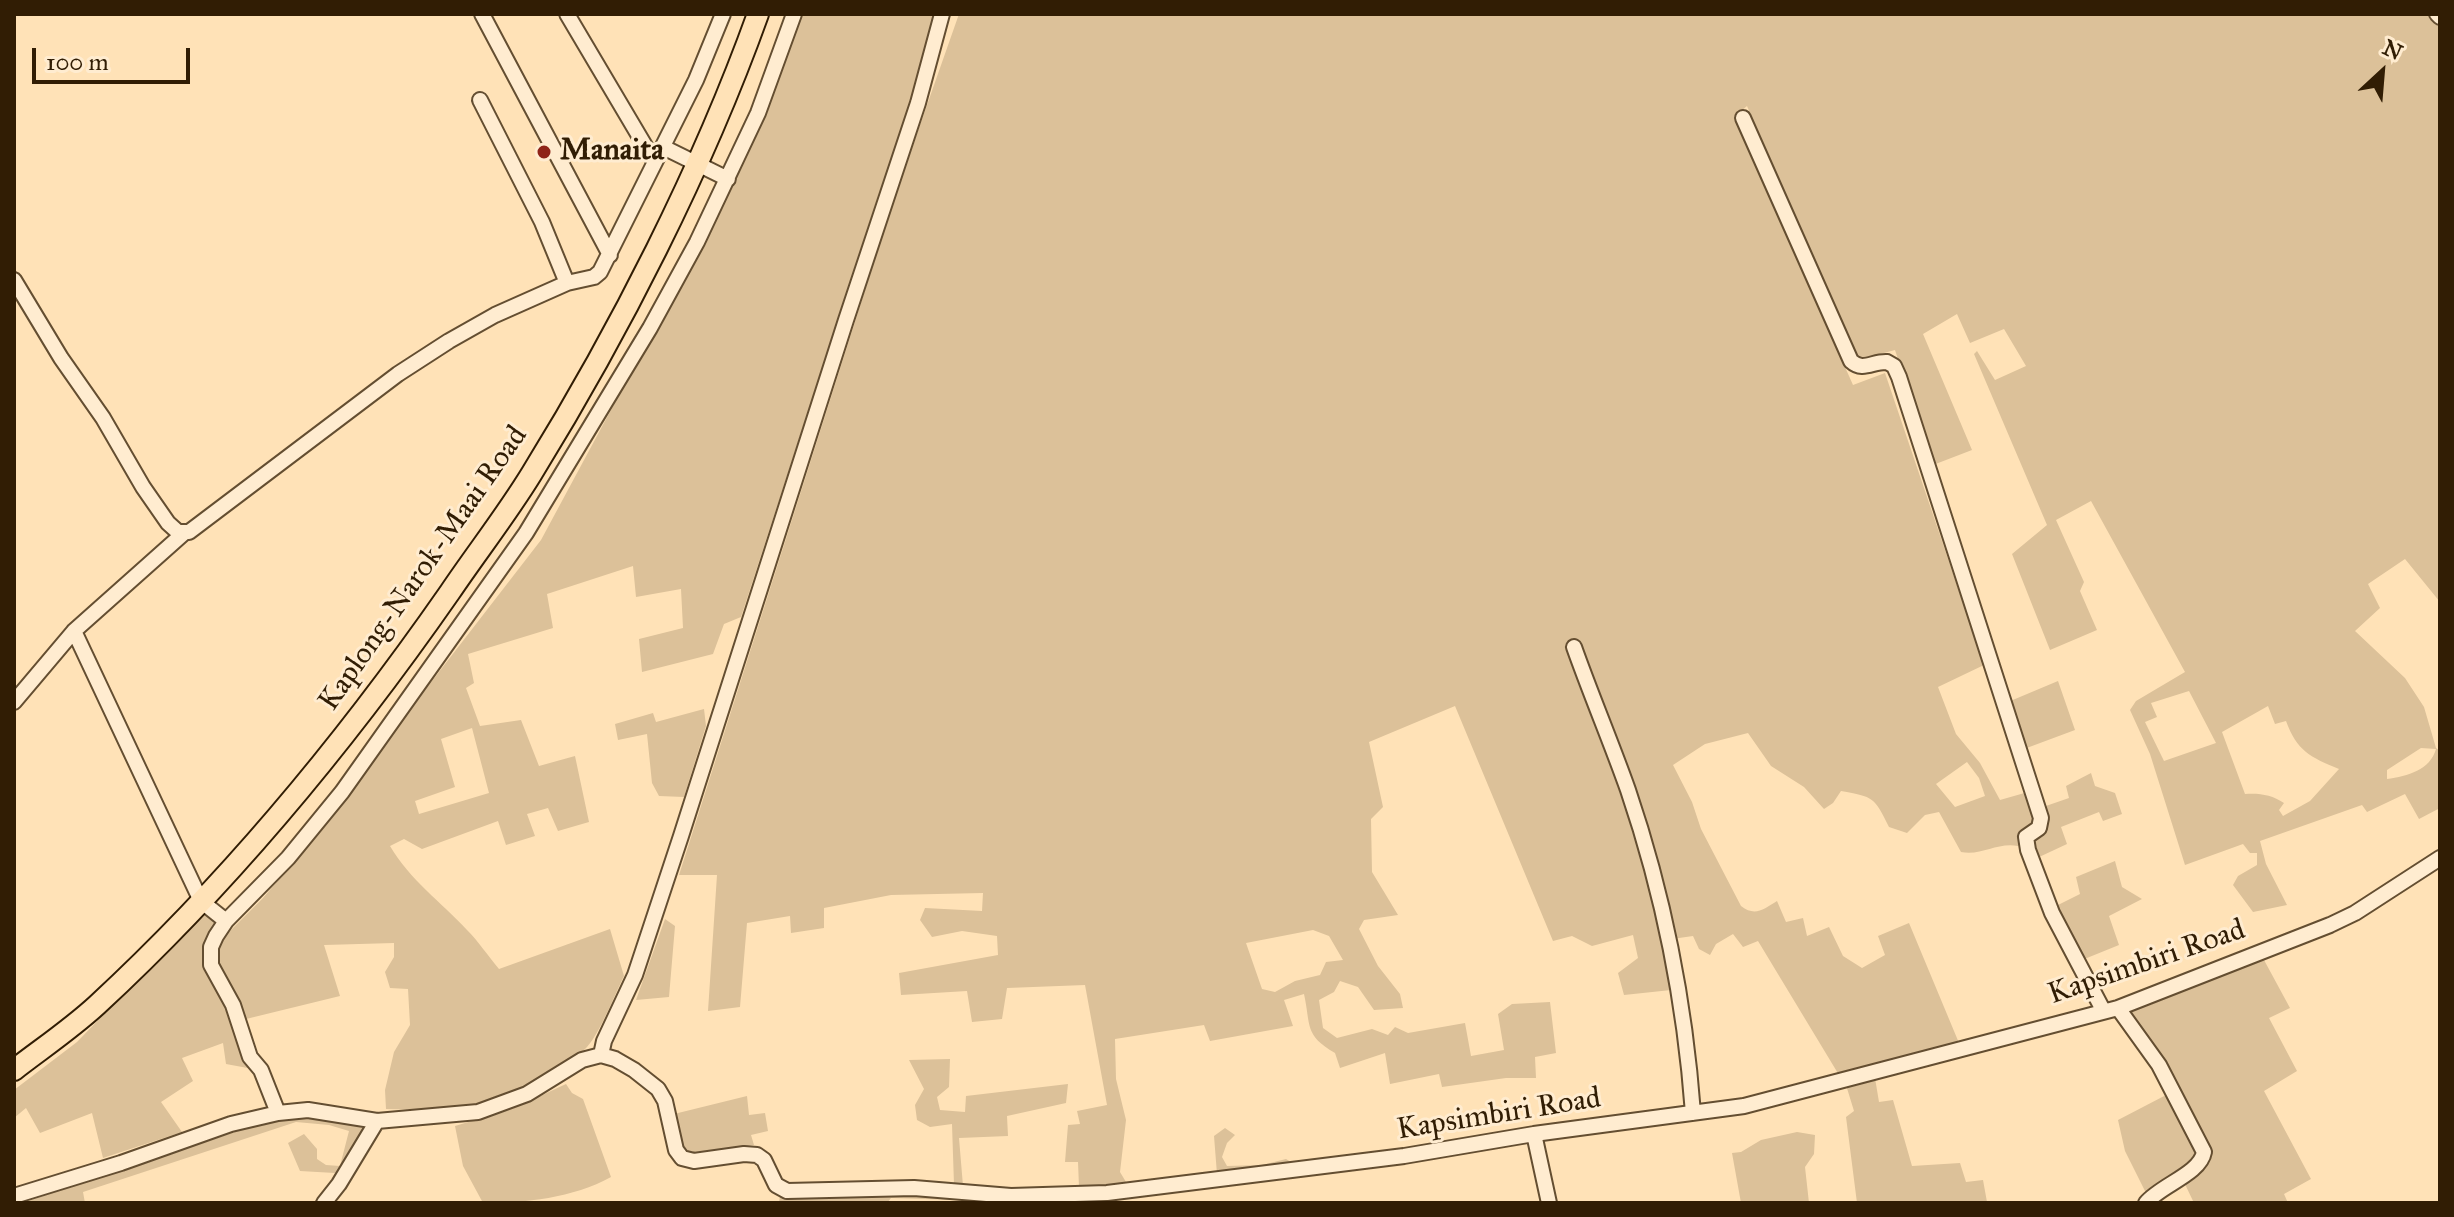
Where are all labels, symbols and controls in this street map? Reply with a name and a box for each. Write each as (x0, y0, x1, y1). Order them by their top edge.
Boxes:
scale bar (36, 32, 194, 82)
north arrow (2342, 32, 2422, 112)
text: N (2378, 34, 2407, 66)
text: 100 m (46, 47, 109, 77)
place label: Manaita (560, 134, 664, 170)
marker: Manaita (535, 143, 553, 161)
street label: Kaplong-Narok-Maai Road (312, 420, 536, 718)
street label: Kapsimbiri Road (2044, 912, 2250, 1014)
street label: Kapsimbiri Road (1395, 1081, 1603, 1149)

